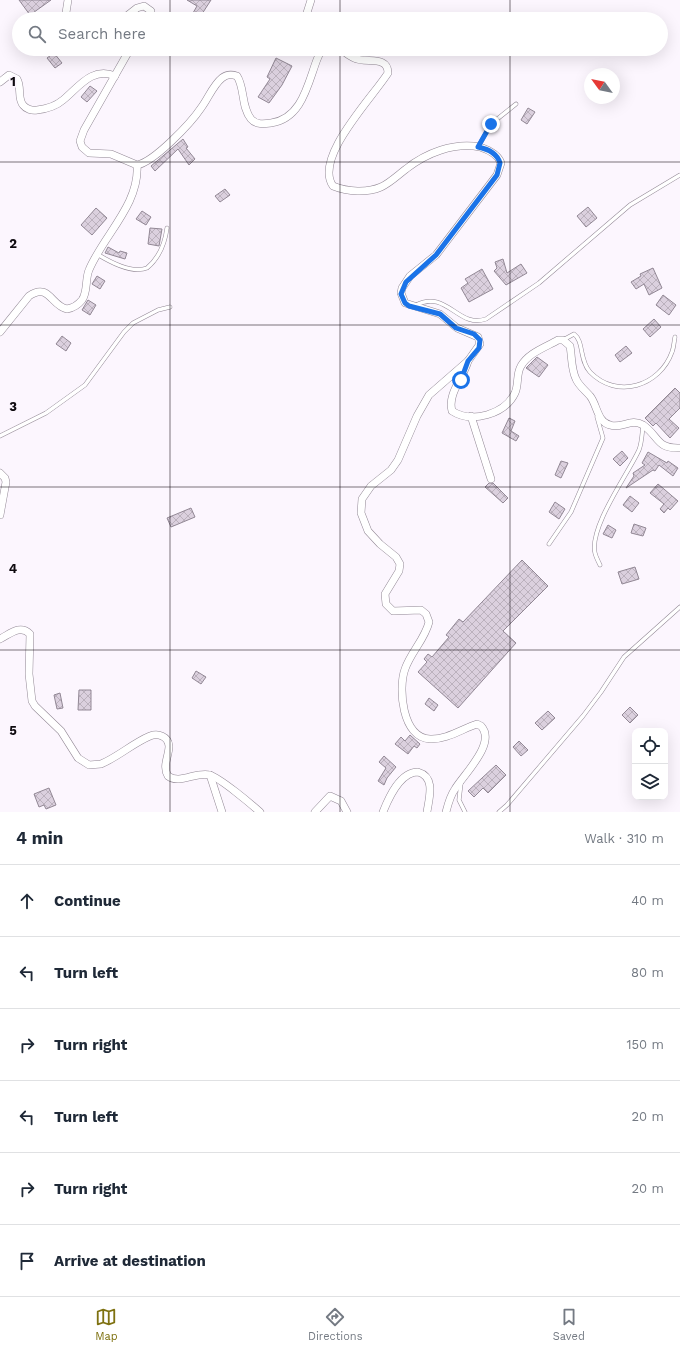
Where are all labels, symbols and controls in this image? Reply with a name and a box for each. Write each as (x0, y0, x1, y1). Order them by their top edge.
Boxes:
search box (12, 12, 668, 56)
icon: search (26, 23, 48, 45)
text: Search here (58, 25, 146, 43)
north arrow (584, 68, 620, 104)
text: 1 (10, 74, 16, 89)
route end (482, 115, 500, 133)
text: 2 (9, 236, 17, 251)
route start (452, 371, 470, 389)
text: 3 (9, 399, 17, 414)
text: 4 (9, 561, 18, 576)
text: 5 (9, 723, 17, 738)
map controls (632, 728, 668, 800)
button: locate (632, 728, 668, 764)
button: layers (632, 764, 668, 800)
text: 4 min (16, 828, 63, 848)
text: Walk · 310 m (584, 831, 664, 846)
icon: ahead (16, 890, 38, 912)
text: Continue (54, 892, 121, 910)
text: 40 m (631, 893, 664, 908)
icon: left (16, 962, 38, 984)
text: Turn left (54, 964, 118, 982)
text: 80 m (631, 965, 664, 980)
icon: right (16, 1034, 38, 1056)
text: Turn right (54, 1036, 127, 1054)
text: 150 m (626, 1037, 664, 1052)
icon: left (16, 1106, 38, 1128)
text: Turn left (54, 1108, 118, 1126)
text: 20 m (632, 1109, 664, 1124)
icon: right (16, 1178, 38, 1200)
text: Turn right (54, 1180, 127, 1198)
text: 20 m (632, 1181, 664, 1196)
icon: arrive (16, 1250, 38, 1272)
text: Arrive at destination (54, 1252, 206, 1270)
tab: Map (95, 1306, 118, 1343)
tab: Directions (308, 1306, 362, 1343)
tab: Saved (553, 1306, 585, 1343)

